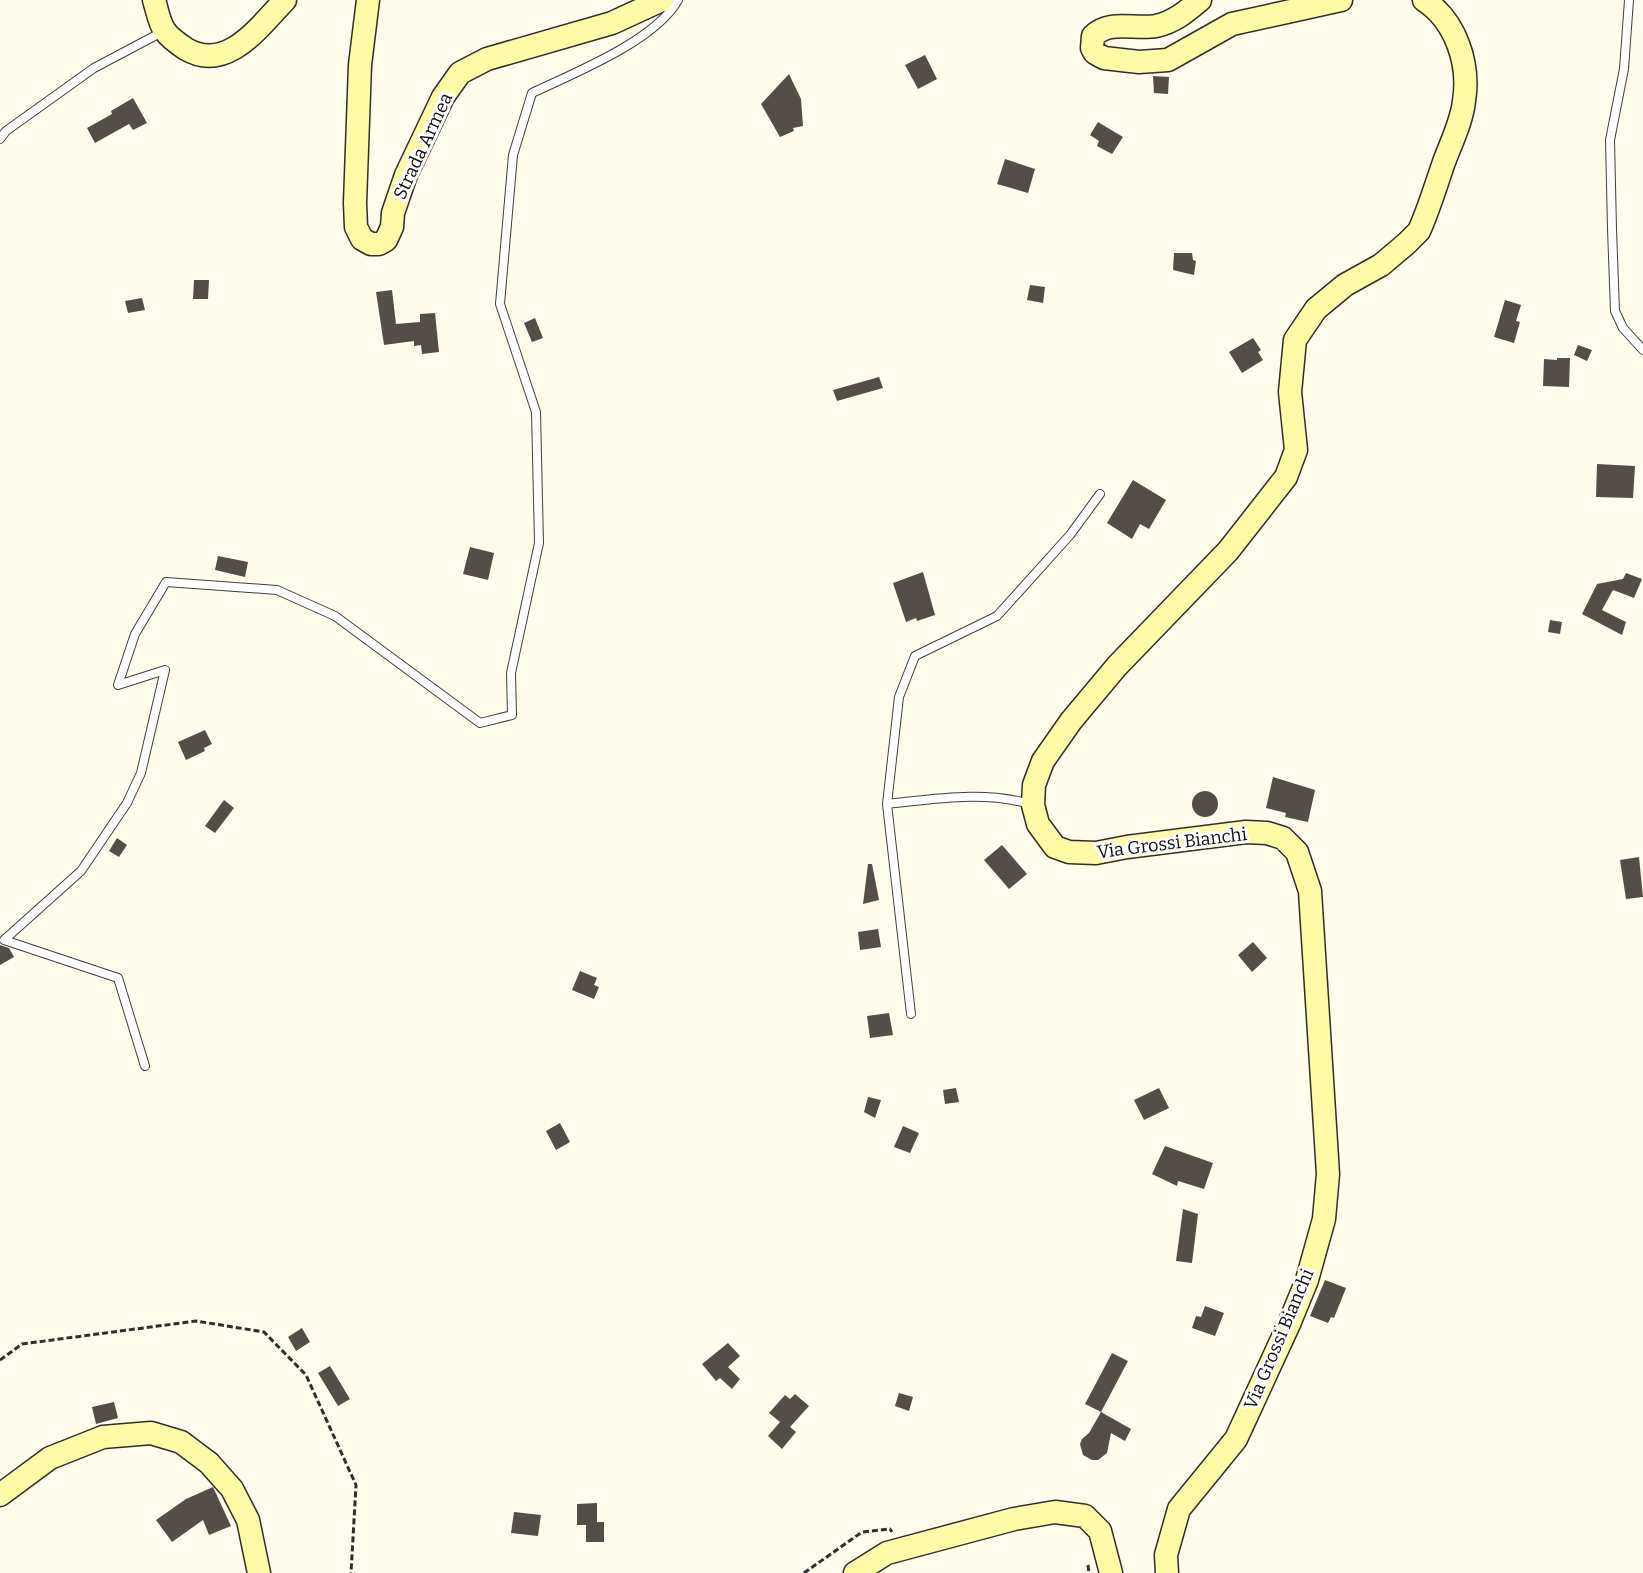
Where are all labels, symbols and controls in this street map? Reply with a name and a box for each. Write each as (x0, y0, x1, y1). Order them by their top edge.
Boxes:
street label: Strada Armea (389, 89, 457, 203)
street label: Via Grossi Bianchi (1096, 823, 1248, 863)
street label: Via Grossi Bianchi (1239, 1265, 1319, 1413)

